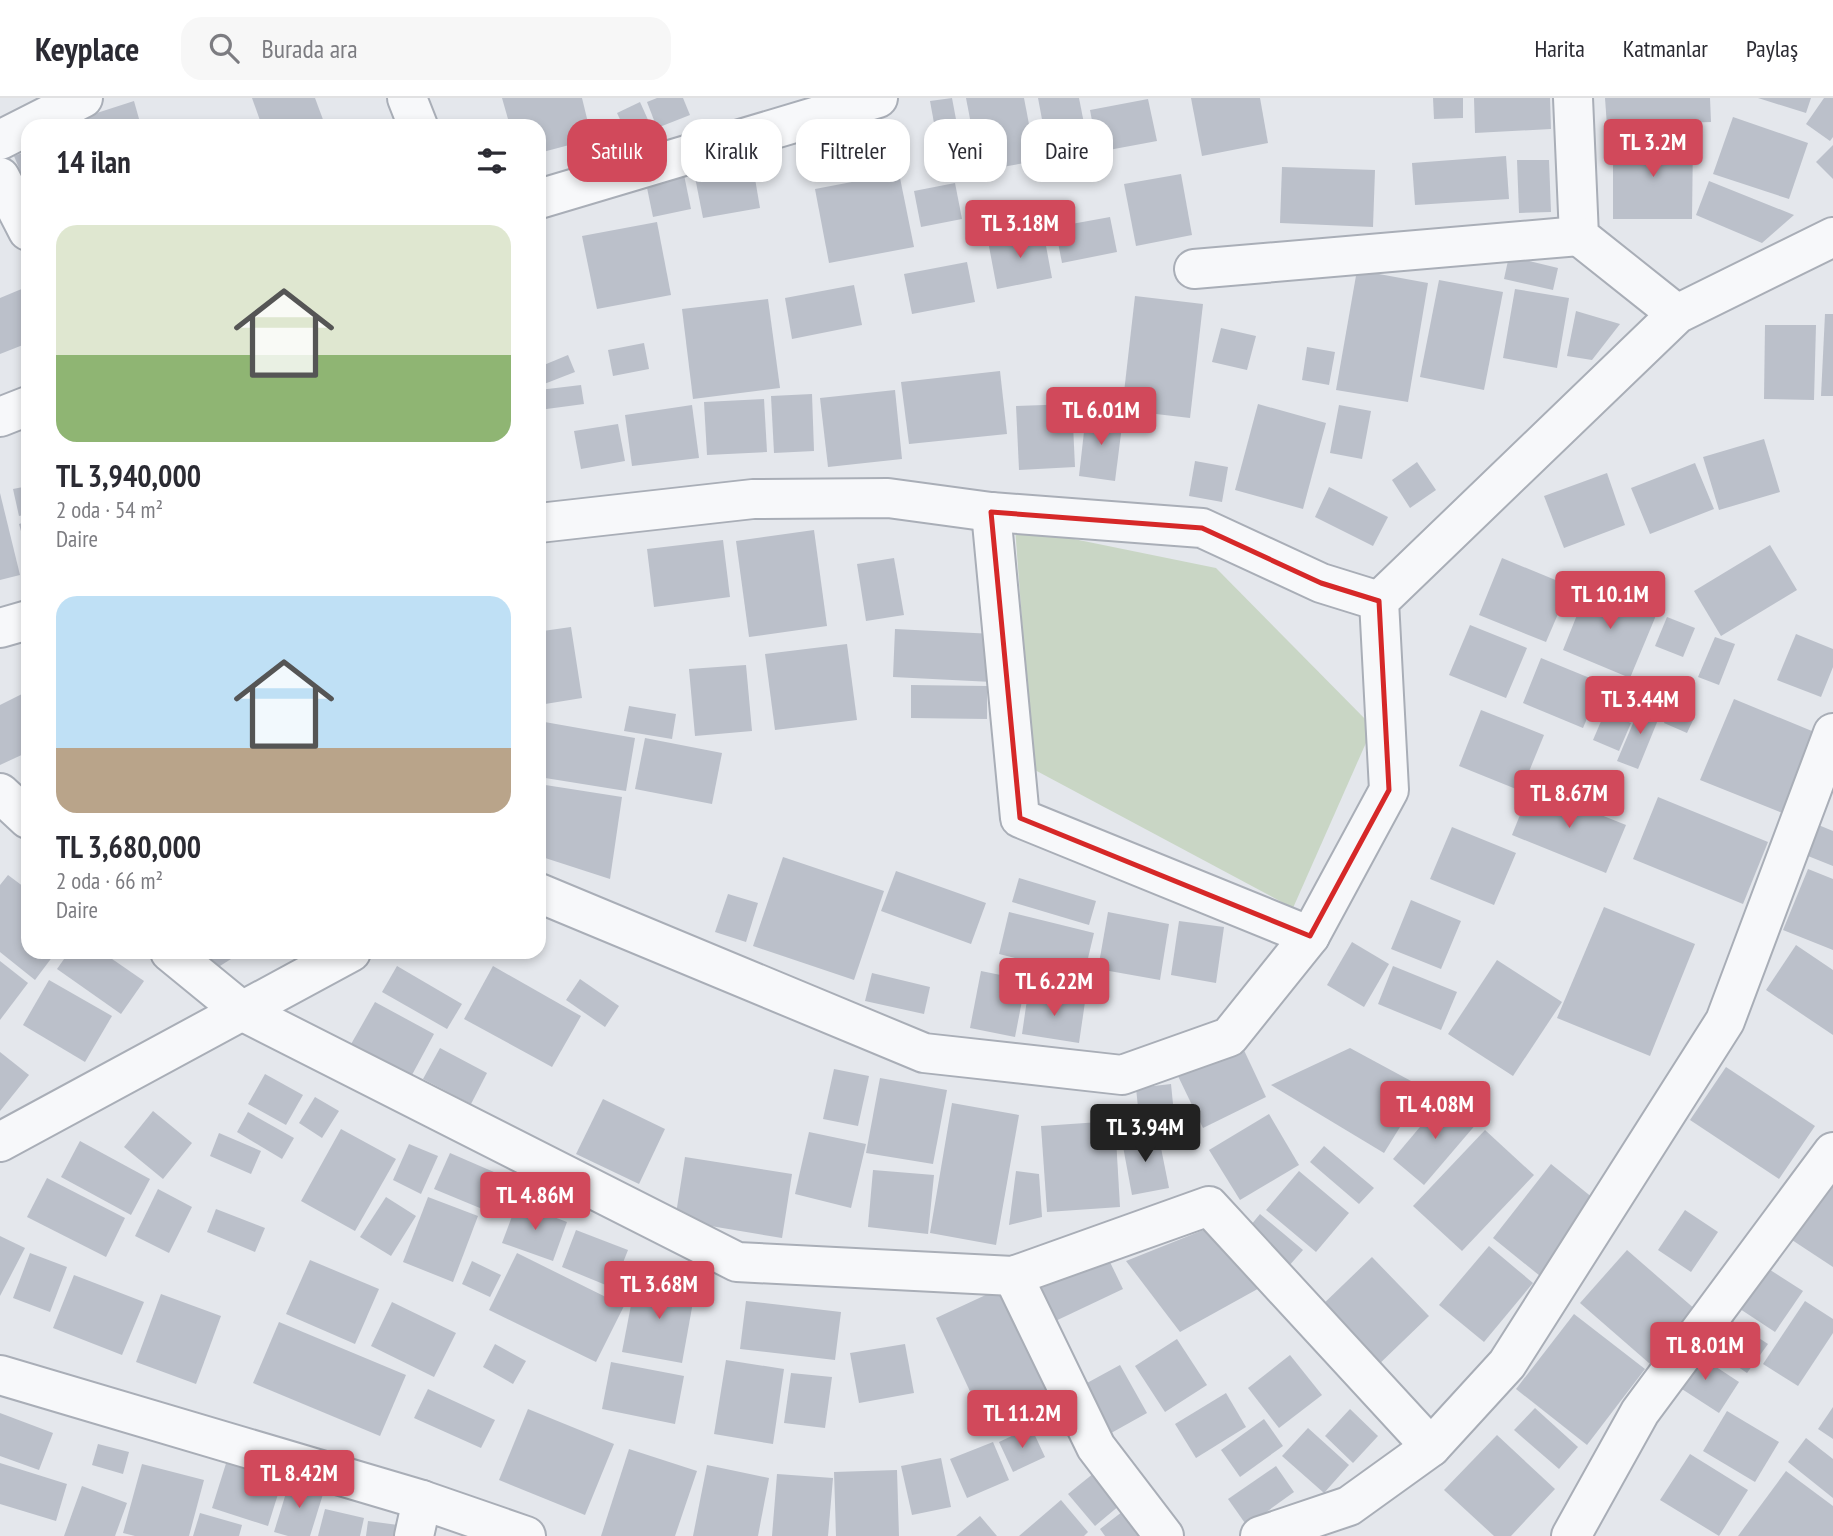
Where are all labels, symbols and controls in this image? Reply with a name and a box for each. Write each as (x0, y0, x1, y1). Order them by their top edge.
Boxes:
search box (181, 17, 671, 80)
text: Keyplace (35, 27, 139, 70)
icon: search (205, 29, 243, 67)
text: Burada ara (261, 32, 358, 65)
text: Harita (1534, 33, 1585, 64)
text: Katmanlar (1623, 33, 1708, 64)
text: Paylaş (1746, 33, 1798, 64)
chip: Satılık (567, 119, 667, 182)
chip: Kiralık (681, 119, 782, 182)
chip: Filtreler (796, 119, 910, 182)
chip: Yeni (924, 119, 1007, 182)
chip: Daire (1021, 119, 1113, 182)
pin: TL 3.2M (1588, 120, 1718, 179)
text: TL 3.2M (1620, 127, 1686, 156)
text: 14 ilan (56, 142, 131, 181)
icon: filters (473, 142, 511, 180)
pin: TL 3.18M (948, 200, 1092, 260)
text: TL 3.18M (981, 208, 1059, 237)
icon: home (221, 270, 347, 396)
pin: TL 6.01M (1029, 388, 1173, 447)
text: TL 6.01M (1062, 395, 1140, 424)
text: TL 3,940,000 (56, 456, 201, 495)
text: 2 oda · 54 m² (56, 495, 163, 524)
text: Daire (56, 524, 98, 553)
pin: TL 10.1M (1538, 572, 1682, 631)
text: TL 10.1M (1571, 579, 1649, 608)
icon: home (221, 641, 347, 767)
pin: TL 3.44M (1568, 676, 1712, 736)
text: TL 3.44M (1601, 684, 1679, 713)
pin: TL 8.67M (1497, 770, 1641, 830)
text: TL 8.67M (1530, 778, 1608, 807)
text: TL 3,680,000 (56, 827, 201, 866)
text: 2 oda · 66 m² (56, 866, 163, 895)
text: Daire (56, 895, 98, 924)
pin: TL 6.22M (982, 958, 1126, 1018)
text: TL 6.22M (1015, 966, 1093, 995)
pin: TL 4.08M (1363, 1082, 1507, 1141)
text: TL 4.08M (1396, 1089, 1474, 1118)
pin: TL 3.94M (1073, 1104, 1217, 1164)
text: TL 3.94M (1106, 1112, 1184, 1141)
pin: TL 4.86M (463, 1172, 607, 1232)
text: TL 4.86M (496, 1180, 574, 1209)
pin: TL 3.68M (587, 1262, 731, 1321)
text: TL 3.68M (620, 1269, 698, 1298)
pin: TL 8.01M (1633, 1322, 1777, 1382)
text: TL 8.01M (1666, 1330, 1744, 1359)
pin: TL 11.2M (950, 1390, 1094, 1450)
text: TL 11.2M (983, 1398, 1061, 1427)
pin: TL 8.42M (227, 1450, 371, 1510)
text: TL 8.42M (260, 1458, 338, 1487)

